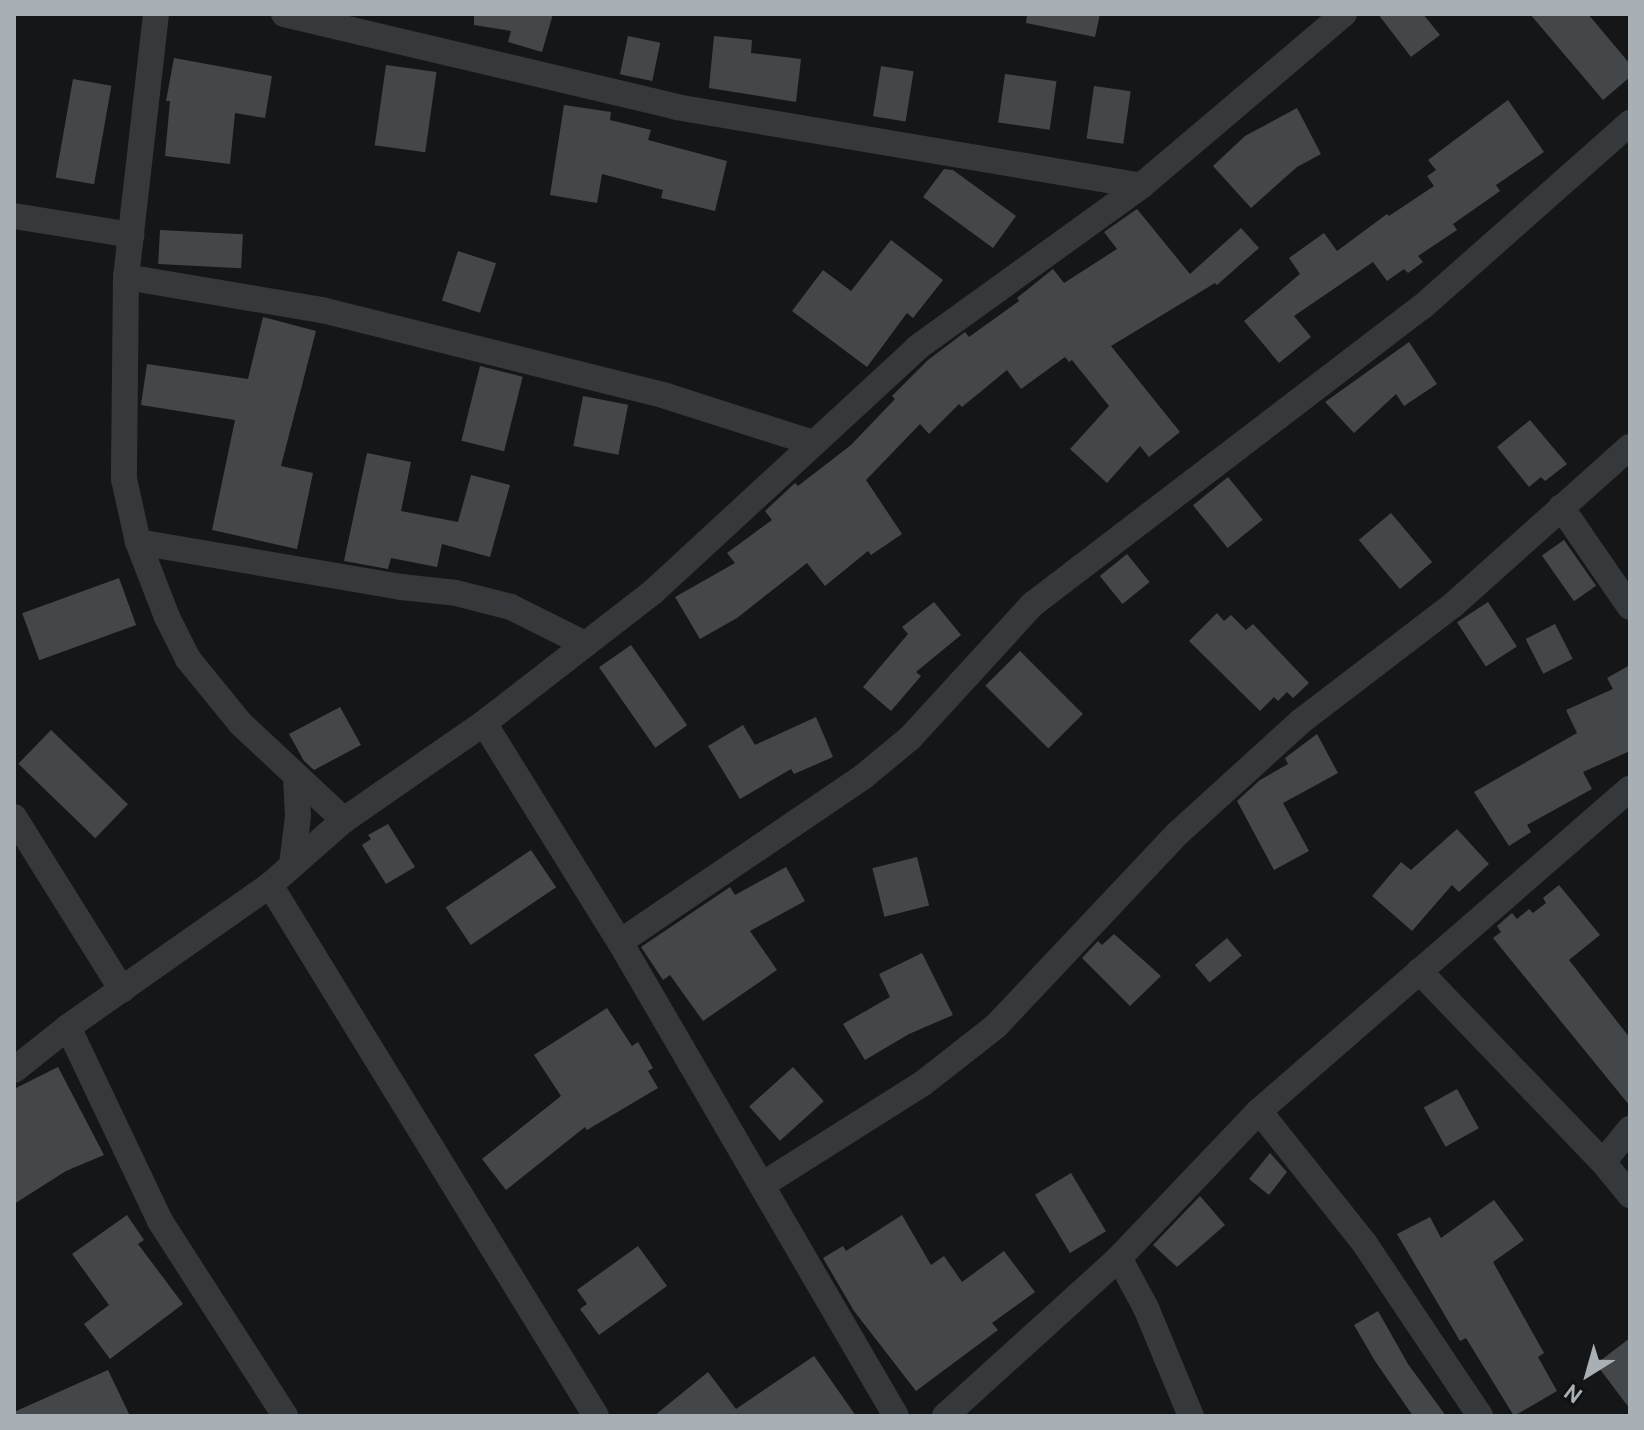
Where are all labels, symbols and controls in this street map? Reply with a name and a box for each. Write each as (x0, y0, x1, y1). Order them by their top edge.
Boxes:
north arrow (1548, 1334, 1628, 1414)
text: N (1559, 1378, 1588, 1409)

